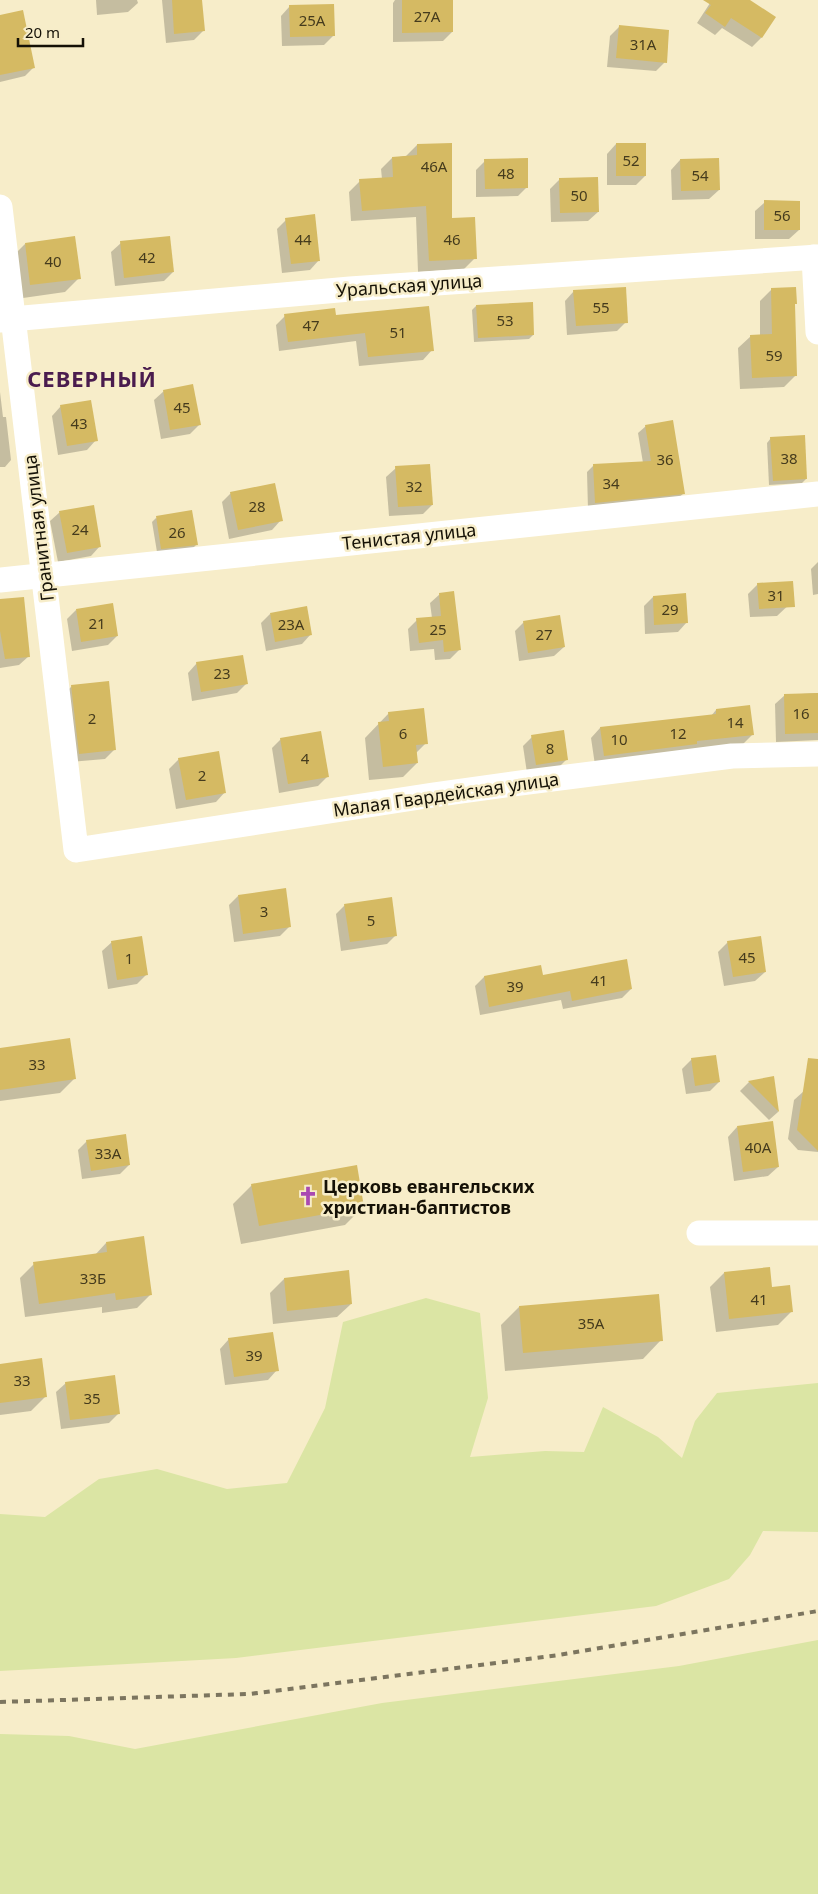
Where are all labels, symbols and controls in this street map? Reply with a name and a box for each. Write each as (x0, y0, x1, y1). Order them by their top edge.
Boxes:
house number: 27А (414, 6, 441, 26)
house number: 25А (299, 10, 326, 30)
scale bar (18, 15, 82, 47)
text: 20 m (25, 22, 60, 42)
house number: 31А (630, 34, 657, 54)
house number: 52 (622, 150, 640, 170)
house number: 46А (421, 156, 448, 176)
house number: 48 (497, 163, 515, 183)
house number: 54 (691, 165, 709, 185)
house number: 50 (570, 185, 588, 205)
house number: 56 (773, 205, 791, 225)
house number: 44 (294, 229, 312, 249)
house number: 46 (443, 229, 461, 249)
house number: 42 (138, 247, 156, 267)
house number: 40 (44, 251, 62, 271)
street label: Уральская улица (335, 268, 483, 302)
house number: 55 (592, 297, 610, 317)
house number: 53 (496, 310, 514, 330)
house number: 47 (302, 315, 320, 335)
house number: 51 (389, 322, 407, 342)
house number: 59 (765, 345, 783, 365)
district label: СЕВЕРНЫЙ (27, 363, 157, 393)
house number: 45 (173, 397, 191, 417)
house number: 43 (70, 413, 88, 433)
house number: 38 (780, 448, 798, 468)
house number: 36 (656, 449, 674, 469)
street label: Гранитная улица (17, 453, 59, 603)
house number: 34 (602, 473, 620, 493)
house number: 32 (405, 476, 423, 496)
house number: 28 (248, 496, 266, 516)
street label: Тенистая улица (341, 517, 477, 555)
house number: 24 (71, 519, 89, 539)
house number: 26 (168, 522, 186, 542)
house number: 31 (767, 585, 785, 605)
house number: 29 (661, 599, 679, 619)
house number: 21 (88, 613, 106, 633)
house number: 23А (278, 614, 305, 634)
house number: 25 (429, 619, 447, 639)
house number: 27 (535, 624, 553, 644)
house number: 23 (213, 663, 231, 683)
house number: 16 (792, 703, 810, 723)
house number: 2 (88, 708, 96, 728)
house number: 14 (726, 712, 744, 732)
house number: 6 (399, 723, 407, 743)
house number: 12 (669, 723, 687, 743)
house number: 10 (610, 729, 628, 749)
house number: 8 (546, 738, 554, 758)
house number: 4 (301, 748, 310, 768)
house number: 2 (198, 765, 206, 785)
street label: Малая Гвардейская улица (332, 766, 560, 822)
house number: 3 (260, 901, 268, 921)
house number: 5 (367, 910, 375, 930)
house number: 45 (738, 947, 756, 967)
house number: 1 (125, 948, 133, 968)
house number: 41 (590, 970, 608, 990)
house number: 39 (506, 976, 524, 996)
house number: 33 (28, 1054, 46, 1074)
house number: 40А (745, 1137, 772, 1157)
house number: 33А (95, 1143, 122, 1163)
place label: Церковь евангельских христиан-баптистов (323, 1174, 535, 1219)
church icon: Церковь евангельских христиан-баптистов (297, 1185, 319, 1207)
house number: 33Б (80, 1268, 106, 1288)
house number: 41 (750, 1289, 768, 1309)
house number: 35А (578, 1313, 605, 1333)
house number: 39 (245, 1345, 263, 1365)
house number: 33 (13, 1370, 31, 1390)
house number: 35 (83, 1388, 101, 1408)

